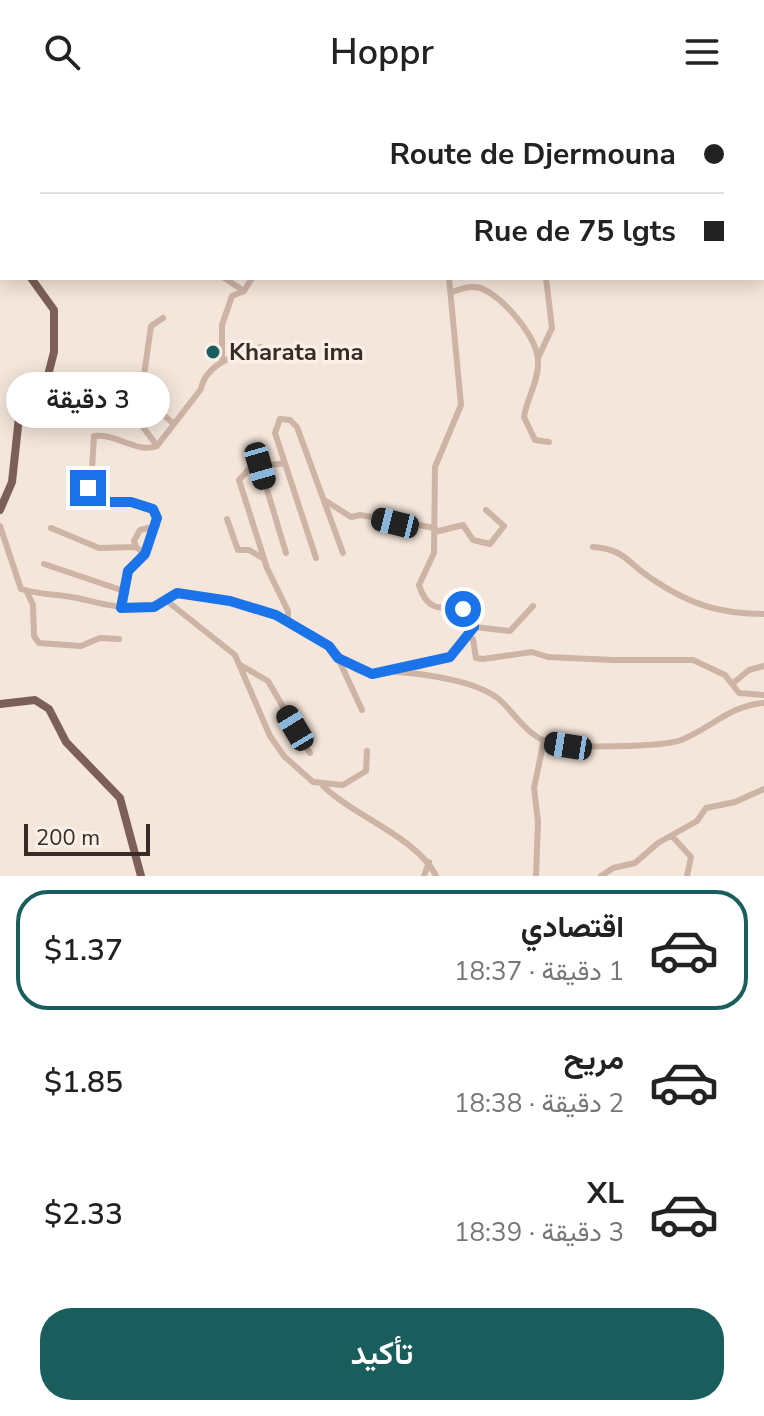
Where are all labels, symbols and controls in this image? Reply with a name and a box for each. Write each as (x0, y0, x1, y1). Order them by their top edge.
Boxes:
text: Hoppr (330, 28, 434, 77)
icon: search (40, 30, 84, 74)
icon: menu (680, 30, 724, 74)
text: Route de Djermouna (390, 134, 676, 175)
text: Rue de 75 lgts (474, 211, 676, 252)
place label: Kharata ima (229, 336, 364, 368)
marker: Kharata ima (204, 343, 222, 361)
callout: 3 دقيقة (6, 372, 170, 428)
text: 3 دقيقة (46, 382, 130, 417)
car (242, 440, 278, 492)
route end (70, 470, 106, 506)
car (369, 506, 421, 540)
route start (445, 591, 481, 627)
car (272, 701, 318, 755)
car (542, 730, 594, 762)
scale bar (24, 820, 150, 856)
text: 200 m (36, 823, 100, 853)
text: اقتصادي (521, 907, 624, 948)
icon: car (648, 914, 720, 986)
text: $1.37 (44, 930, 123, 971)
text: 1 دقيقة · 18:37 (454, 954, 624, 989)
text: مريح (564, 1039, 624, 1080)
icon: car (648, 1046, 720, 1118)
text: $1.85 (44, 1062, 123, 1103)
text: 2 دقيقة · 18:38 (454, 1086, 624, 1121)
text: XL (587, 1173, 624, 1214)
icon: car (648, 1178, 720, 1250)
text: $2.33 (44, 1194, 123, 1235)
text: 3 دقيقة · 18:39 (454, 1215, 624, 1250)
button: تأكيد (40, 1308, 724, 1400)

